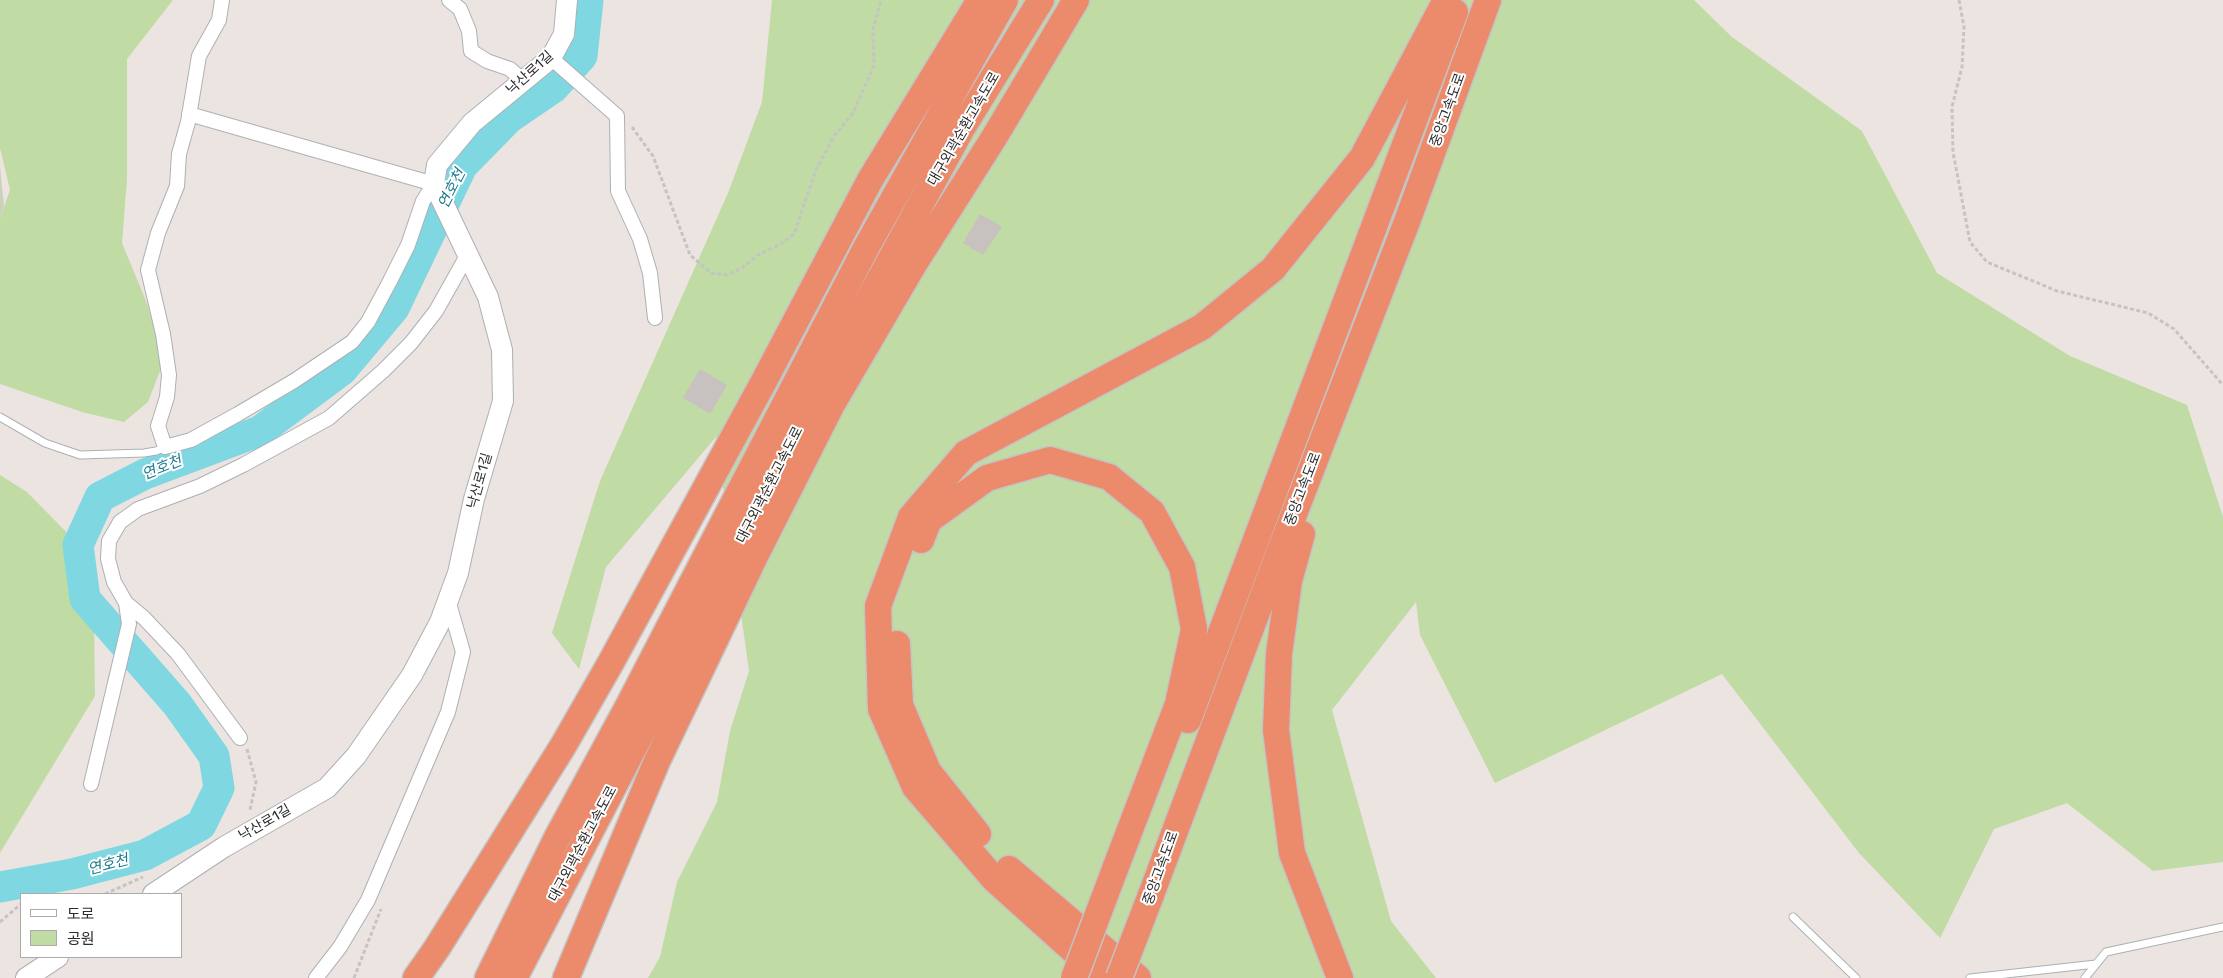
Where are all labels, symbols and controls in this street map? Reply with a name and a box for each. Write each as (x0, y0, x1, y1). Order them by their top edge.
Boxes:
street label: 낙산로1길 (503, 48, 557, 98)
street label: 대구외곽순환고속도로 (925, 69, 1003, 189)
street label: 중앙고속도로 (1427, 71, 1469, 149)
water label: 연호천 (435, 166, 469, 212)
street label: 대구외곽순환고속도로 (733, 424, 807, 546)
street label: 중앙고속도로 (1281, 450, 1325, 528)
street label: 낙산로1길 (464, 451, 496, 511)
water label: 연호천 (139, 452, 185, 484)
street label: 대구외곽순환고속도로 (545, 783, 621, 905)
street label: 낙산로1길 (236, 801, 294, 845)
street label: 중앙고속도로 (1140, 829, 1182, 907)
water label: 연호천 (86, 851, 130, 879)
legend (20, 893, 182, 958)
text: 도로 (67, 905, 95, 923)
text: 공원 (67, 930, 95, 948)

